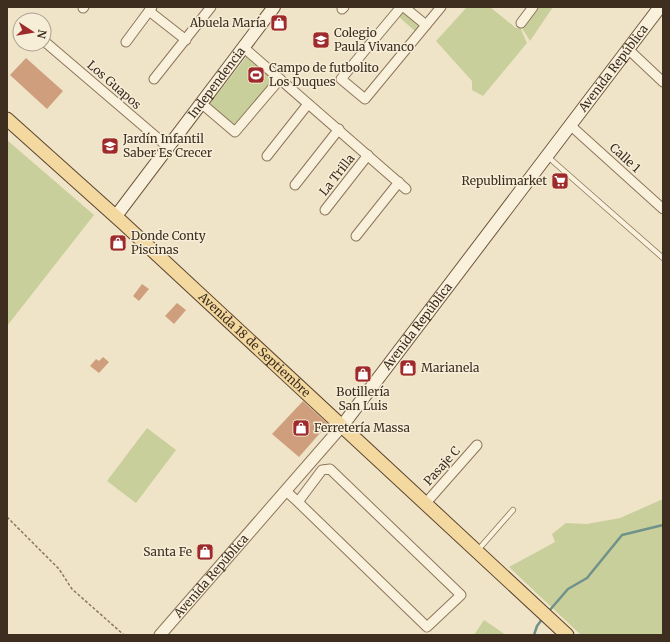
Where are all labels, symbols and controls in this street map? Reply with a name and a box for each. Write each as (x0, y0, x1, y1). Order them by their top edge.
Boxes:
north arrow (12, 12, 52, 52)
shop icon: Abuela María (269, 13, 289, 33)
place label: Abuela María (189, 15, 267, 30)
street label: Avenida República (575, 21, 651, 115)
place label: Colegio Paula Vivanco (334, 25, 414, 54)
text: N (34, 28, 50, 40)
school or university icon: Colegio Paula Vivanco (311, 30, 331, 50)
street label: Independencia (185, 43, 248, 121)
street label: Los Guapos (84, 57, 144, 112)
place label: Campo de futbolito Los Duques (269, 60, 379, 89)
sports icon: Campo de futbolito Los Duques (246, 65, 266, 85)
place label: Jardín Infantil Saber Es Crecer (122, 131, 213, 160)
school or university icon: Jardín Infantil Saber Es Crecer (100, 136, 120, 156)
street label: Calle 1 (607, 140, 644, 176)
street label: La Trilla (316, 150, 358, 198)
supermarket icon: Republimarket (550, 171, 570, 191)
place label: Republimarket (461, 173, 547, 188)
place label: Donde Conty Piscinas (131, 228, 206, 257)
shop icon: Donde Conty Piscinas (108, 233, 128, 253)
street label: Avenida República (379, 279, 455, 373)
street label: Avenida 18 de Septiembre (195, 288, 314, 400)
shop icon: Marianela (398, 358, 418, 378)
place label: Marianela (421, 360, 480, 375)
shop icon: Botillería San Luis (353, 364, 373, 384)
place label: Botillería San Luis (336, 384, 390, 413)
shop icon: Ferretería Massa (291, 418, 311, 438)
place label: Ferretería Massa (314, 420, 411, 435)
street label: Pasaje C (420, 443, 463, 488)
street label: Avenida República (170, 531, 252, 621)
shop icon: Santa Fe (195, 542, 215, 562)
place label: Santa Fe (143, 544, 192, 559)

